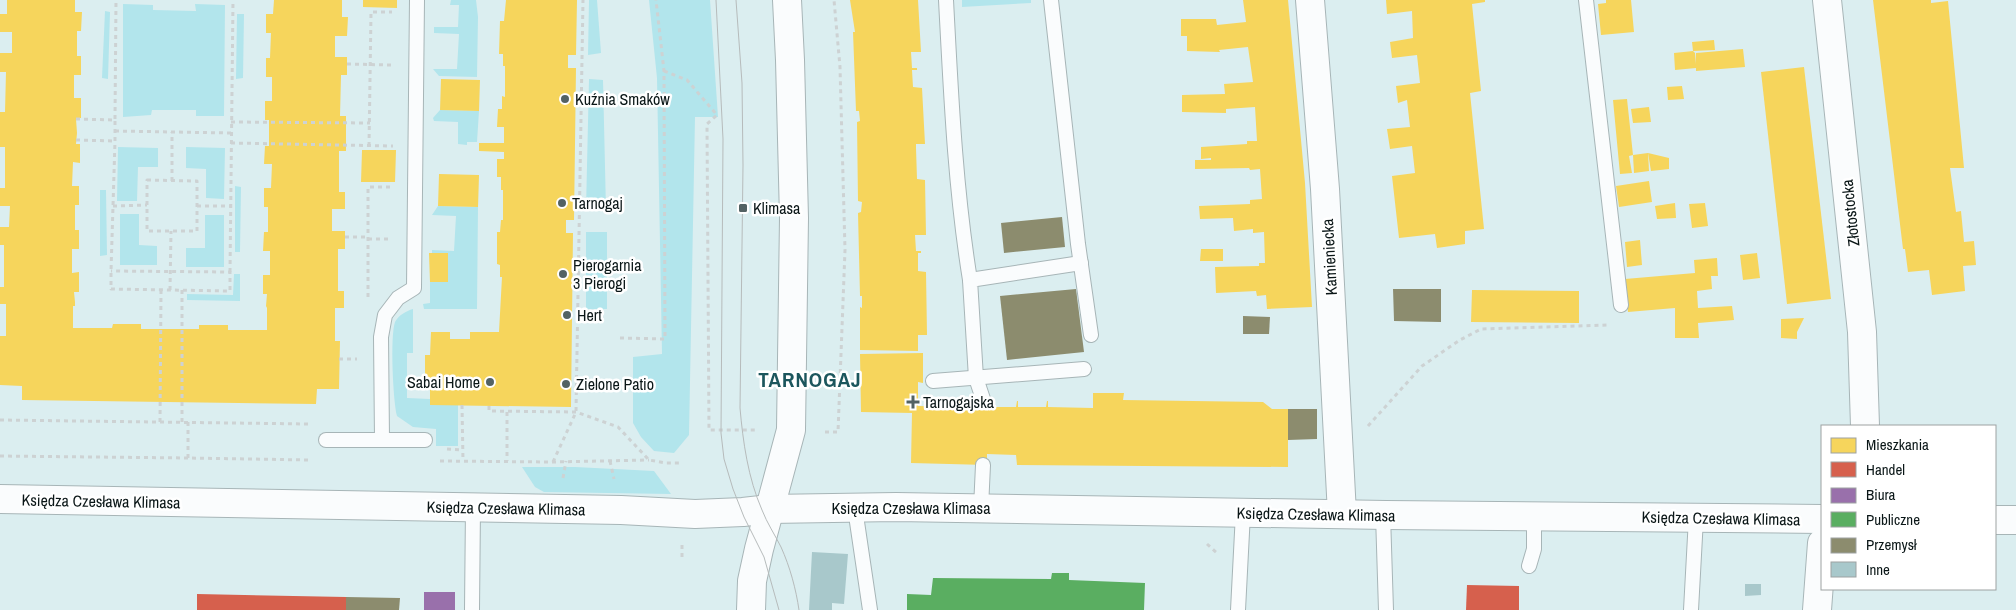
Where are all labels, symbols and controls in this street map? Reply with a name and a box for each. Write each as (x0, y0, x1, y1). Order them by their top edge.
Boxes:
place label: Kuźnia Smaków (575, 88, 670, 110)
marker: Kuźnia Smaków (559, 93, 571, 105)
street label: Złotostocka (1835, 178, 1864, 248)
place label: Tarnogaj (572, 192, 623, 214)
marker: Tarnogaj (556, 197, 568, 209)
place label: Klimasa (753, 197, 801, 219)
marker: Klimasa (737, 202, 749, 214)
street label: Kamieniecka (1316, 217, 1342, 296)
place label: Pierogarnia 3 Pierogi (573, 254, 642, 294)
marker: Pierogarnia 3 Pierogi (557, 268, 569, 280)
place label: Hert (577, 304, 602, 326)
marker: Hert (561, 309, 573, 321)
district label: TARNOGAJ (758, 365, 862, 394)
place label: Sabai Home (407, 371, 480, 393)
place label: Zielone Patio (576, 373, 654, 395)
marker: Sabai Home (484, 376, 496, 388)
marker: Zielone Patio (560, 378, 572, 390)
place label: Tarnogajska (923, 391, 995, 413)
marker: Tarnogajska (907, 396, 919, 408)
legend (1821, 425, 1996, 590)
text: Mieszkania (1866, 434, 1929, 455)
text: Handel (1866, 459, 1905, 480)
text: Biura (1866, 484, 1896, 505)
street label: Księdza Czesława Klimasa (21, 489, 181, 513)
street label: Księdza Czesława Klimasa (426, 496, 586, 520)
street label: Księdza Czesława Klimasa (832, 497, 991, 519)
street label: Księdza Czesława Klimasa (1236, 502, 1396, 526)
street label: Księdza Czesława Klimasa (1641, 506, 1801, 530)
text: Publiczne (1866, 509, 1920, 530)
text: Przemysł (1866, 534, 1918, 555)
text: Inne (1866, 559, 1890, 580)

